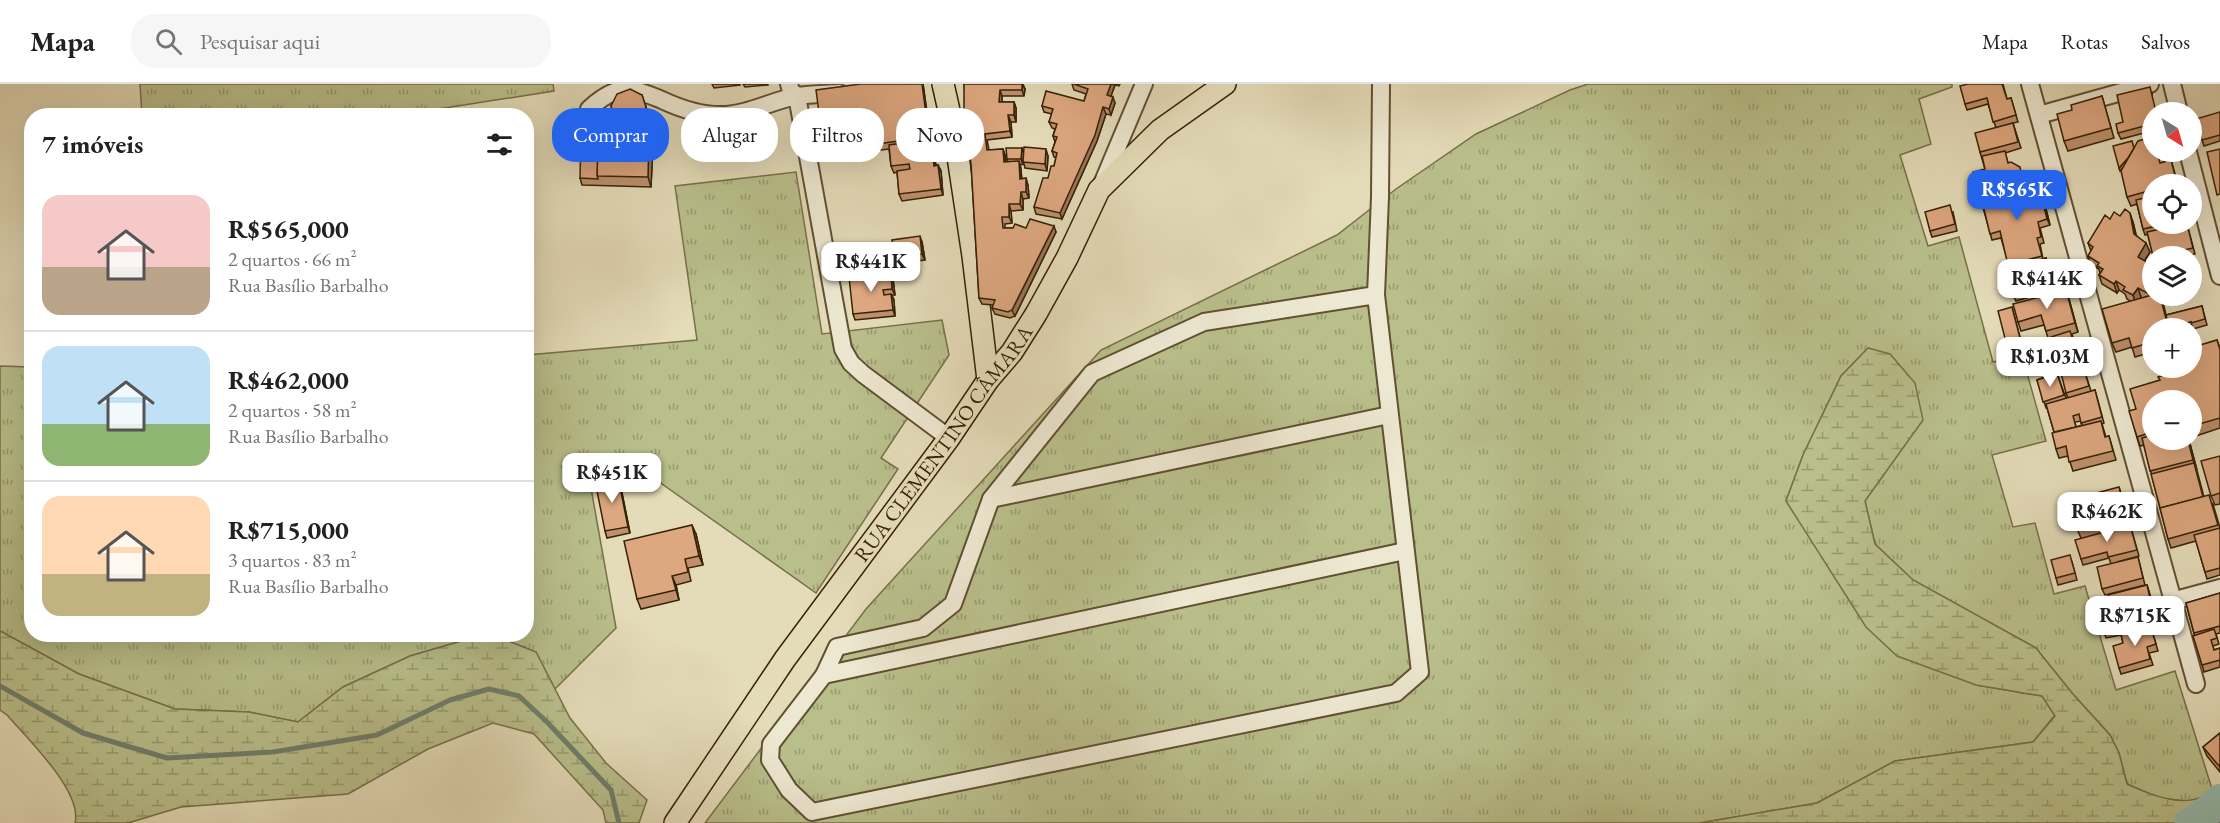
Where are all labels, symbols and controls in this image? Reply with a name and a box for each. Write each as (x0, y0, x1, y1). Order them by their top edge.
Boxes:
search box (131, 14, 551, 68)
text: Mapa (30, 23, 95, 59)
icon: search (152, 25, 185, 58)
text: Pesquisar aqui (200, 27, 320, 56)
text: Mapa (1982, 28, 2028, 55)
text: Rotas (2061, 28, 2108, 55)
text: Salvos (2141, 28, 2190, 55)
north arrow (2142, 102, 2202, 162)
map controls (2142, 102, 2202, 450)
chip: Comprar (552, 108, 669, 162)
chip: Alugar (681, 108, 778, 162)
chip: Filtros (790, 108, 884, 162)
chip: Novo (896, 108, 984, 162)
text: 7 imóveis (42, 127, 143, 161)
icon: filters (483, 128, 516, 161)
pin: R$565K (1968, 170, 2066, 221)
button: locate (2142, 174, 2202, 234)
text: R$565K (1981, 176, 2053, 202)
text: R$565,000 (228, 212, 349, 246)
icon: home (90, 219, 162, 291)
pin: R$441K (822, 242, 920, 293)
text: 2 quartos · 66 m² (228, 246, 357, 272)
button: layers (2142, 246, 2202, 306)
text: R$441K (835, 248, 907, 274)
pin: R$414K (1998, 259, 2096, 310)
text: R$414K (2011, 265, 2083, 291)
text: Rua Basílio Barbalho (228, 272, 389, 298)
button: + (2142, 318, 2202, 378)
street label: RUA CLEMENTINO CÂMARA (848, 320, 1039, 567)
pin: R$1.03M (1995, 337, 2105, 388)
text: R$1.03M (2010, 343, 2090, 369)
text: R$462,000 (228, 363, 349, 397)
icon: home (90, 370, 162, 442)
button: − (2142, 390, 2202, 450)
text: 2 quartos · 58 m² (228, 397, 357, 423)
text: Rua Basílio Barbalho (228, 423, 389, 449)
pin: R$451K (563, 453, 661, 504)
text: R$451K (576, 459, 648, 485)
pin: R$462K (2058, 492, 2156, 543)
text: R$462K (2071, 498, 2143, 524)
text: R$715,000 (228, 513, 349, 547)
icon: home (90, 520, 162, 592)
text: 3 quartos · 83 m² (228, 547, 357, 573)
text: Rua Basílio Barbalho (228, 573, 389, 599)
pin: R$715K (2086, 596, 2184, 647)
text: R$715K (2099, 602, 2171, 628)

